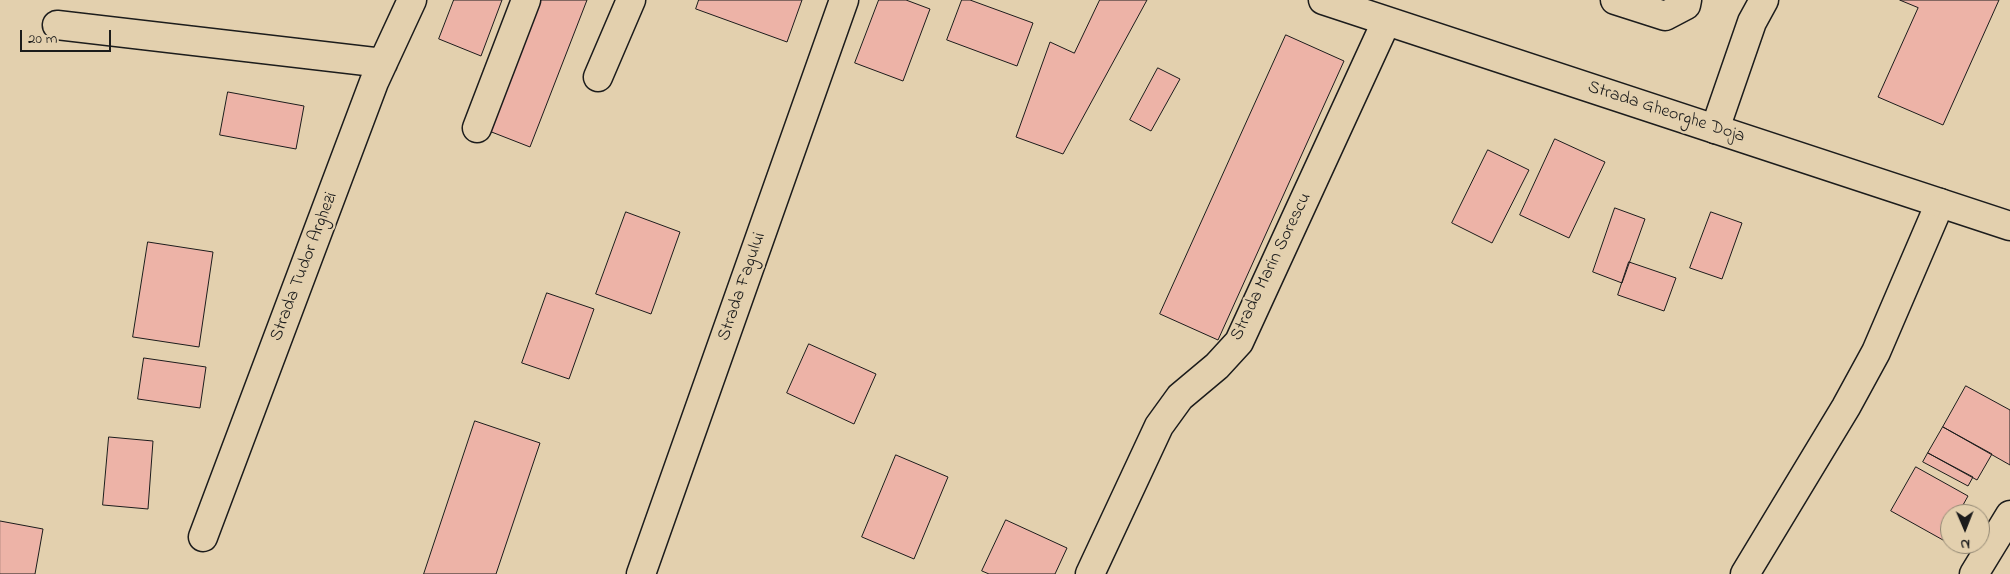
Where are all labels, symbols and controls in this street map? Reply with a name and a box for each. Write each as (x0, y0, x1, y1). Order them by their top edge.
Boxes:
scale bar (22, 20, 114, 52)
text: 20 m (28, 28, 57, 50)
street label: Strada Gheorghe Doja (1585, 77, 1747, 149)
street label: Strada Marin Sorescu (1227, 189, 1317, 345)
street label: Strada Tudor Arghezi (267, 190, 343, 344)
street label: Strada Fagului (714, 230, 772, 344)
north arrow (1940, 504, 1990, 554)
text: N (1960, 533, 1970, 554)

